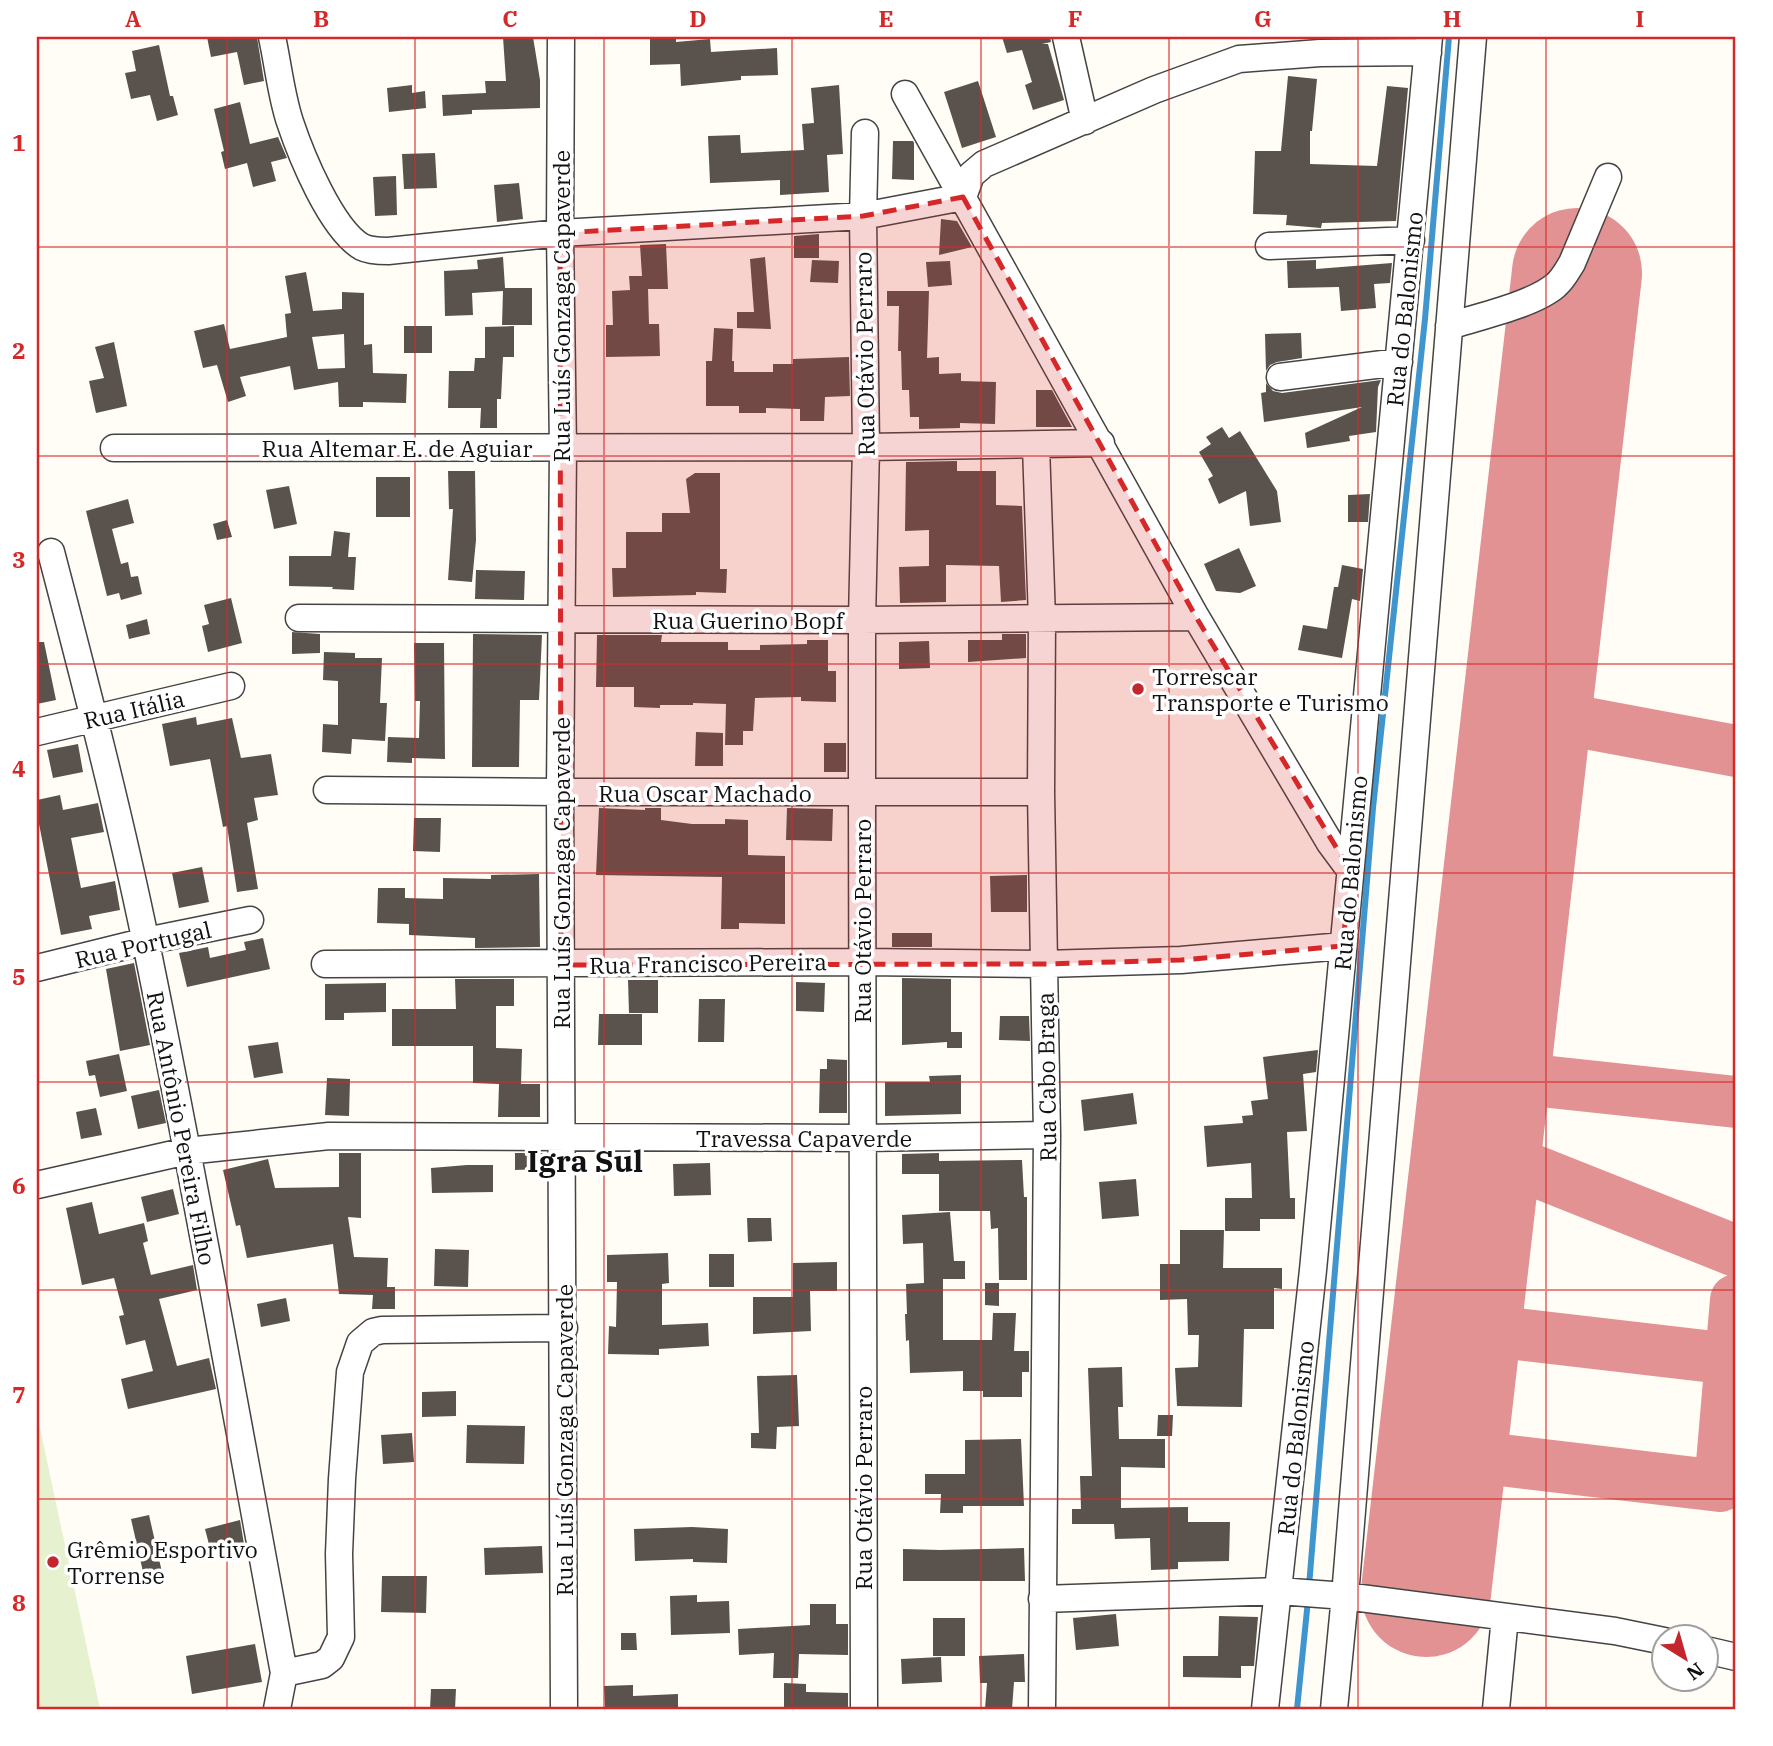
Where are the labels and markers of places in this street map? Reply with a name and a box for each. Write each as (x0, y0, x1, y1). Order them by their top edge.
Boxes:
place label: Torrescar Transporte e Turismo (1152, 661, 1389, 717)
marker: Torrescar Transporte e Turismo (1130, 681, 1146, 697)
place label: Grêmio Esportivo Torrense (67, 1534, 258, 1590)
marker: Grêmio Esportivo Torrense (45, 1554, 61, 1570)

